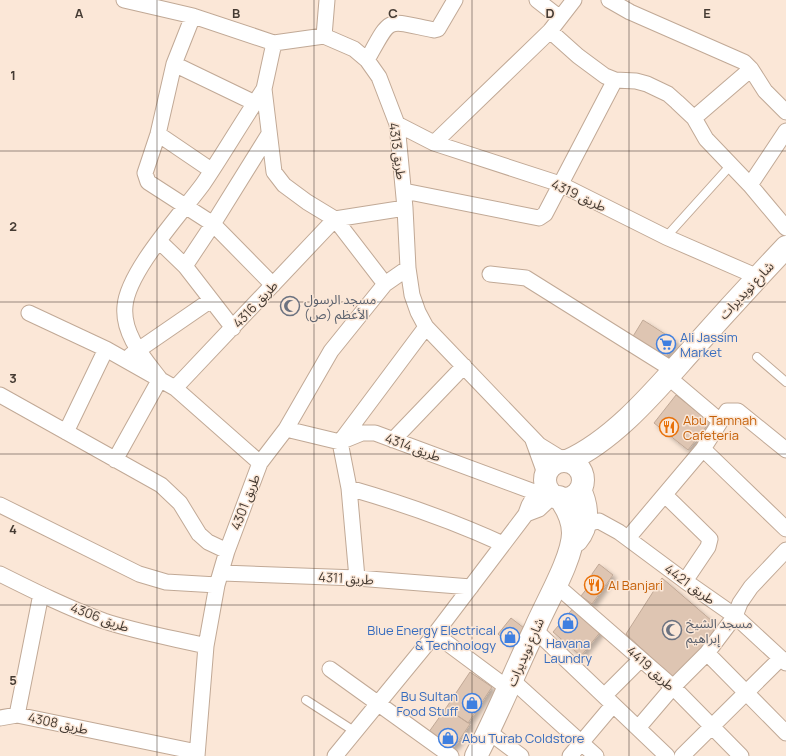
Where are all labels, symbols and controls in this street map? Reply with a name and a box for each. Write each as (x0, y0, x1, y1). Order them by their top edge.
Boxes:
text: A (75, 4, 84, 22)
text: B (232, 4, 240, 22)
text: C (388, 4, 398, 22)
text: D (545, 4, 555, 22)
text: E (703, 4, 711, 22)
text: 1 (10, 66, 16, 84)
street label: طريق 4313 (385, 121, 411, 181)
street label: طريق 4319 (549, 174, 610, 216)
text: 2 (9, 217, 17, 235)
street label: شارع نويديرات (714, 257, 779, 324)
street label: طريق 4316 (228, 276, 282, 332)
place label: مسجد الرسول الأعظم (ص) (304, 290, 376, 325)
mosque icon: مسجد الرسول الأعظم (ص) (279, 295, 301, 317)
place label: Ali Jassim Market (680, 328, 738, 361)
supermarket icon: Ali Jassim Market (655, 333, 677, 355)
text: 3 (9, 369, 17, 387)
place label: Abu Tamnah Cafeteria (683, 411, 757, 444)
restaurant icon: Abu Tamnah Cafeteria (658, 416, 680, 438)
street label: طريق 4314 (383, 429, 444, 465)
street label: طريق 4301 (226, 471, 264, 532)
text: 4 (9, 520, 17, 538)
street label: طريق 4421 (661, 560, 719, 609)
street label: طريق 4311 (318, 568, 374, 588)
restaurant icon: Al Banjari (583, 574, 605, 596)
place label: Al Banjari (608, 576, 663, 594)
street label: طريق 4306 (68, 598, 132, 636)
shop icon: Havana Laundry (557, 612, 579, 634)
place label: مسجد الشيخ إبراهيم (686, 614, 753, 649)
street label: شارع نويديرات (502, 615, 550, 690)
mosque icon: مسجد الشيخ إبراهيم (661, 619, 683, 641)
place label: Blue Energy Electrical & Technology (367, 621, 496, 654)
shop icon: Blue Energy Electrical & Technology (499, 626, 521, 648)
place label: Havana Laundry (544, 634, 592, 667)
street label: طريق 4419 (623, 642, 679, 695)
text: 5 (9, 671, 17, 689)
place label: Bu Sultan Food Stuff (396, 687, 458, 720)
shop icon: Bu Sultan Food Stuff (461, 692, 483, 714)
street label: طريق 4308 (26, 708, 90, 738)
shop icon: Abu Turab Coldstore (437, 727, 459, 749)
place label: Abu Turab Coldstore (462, 729, 585, 747)

